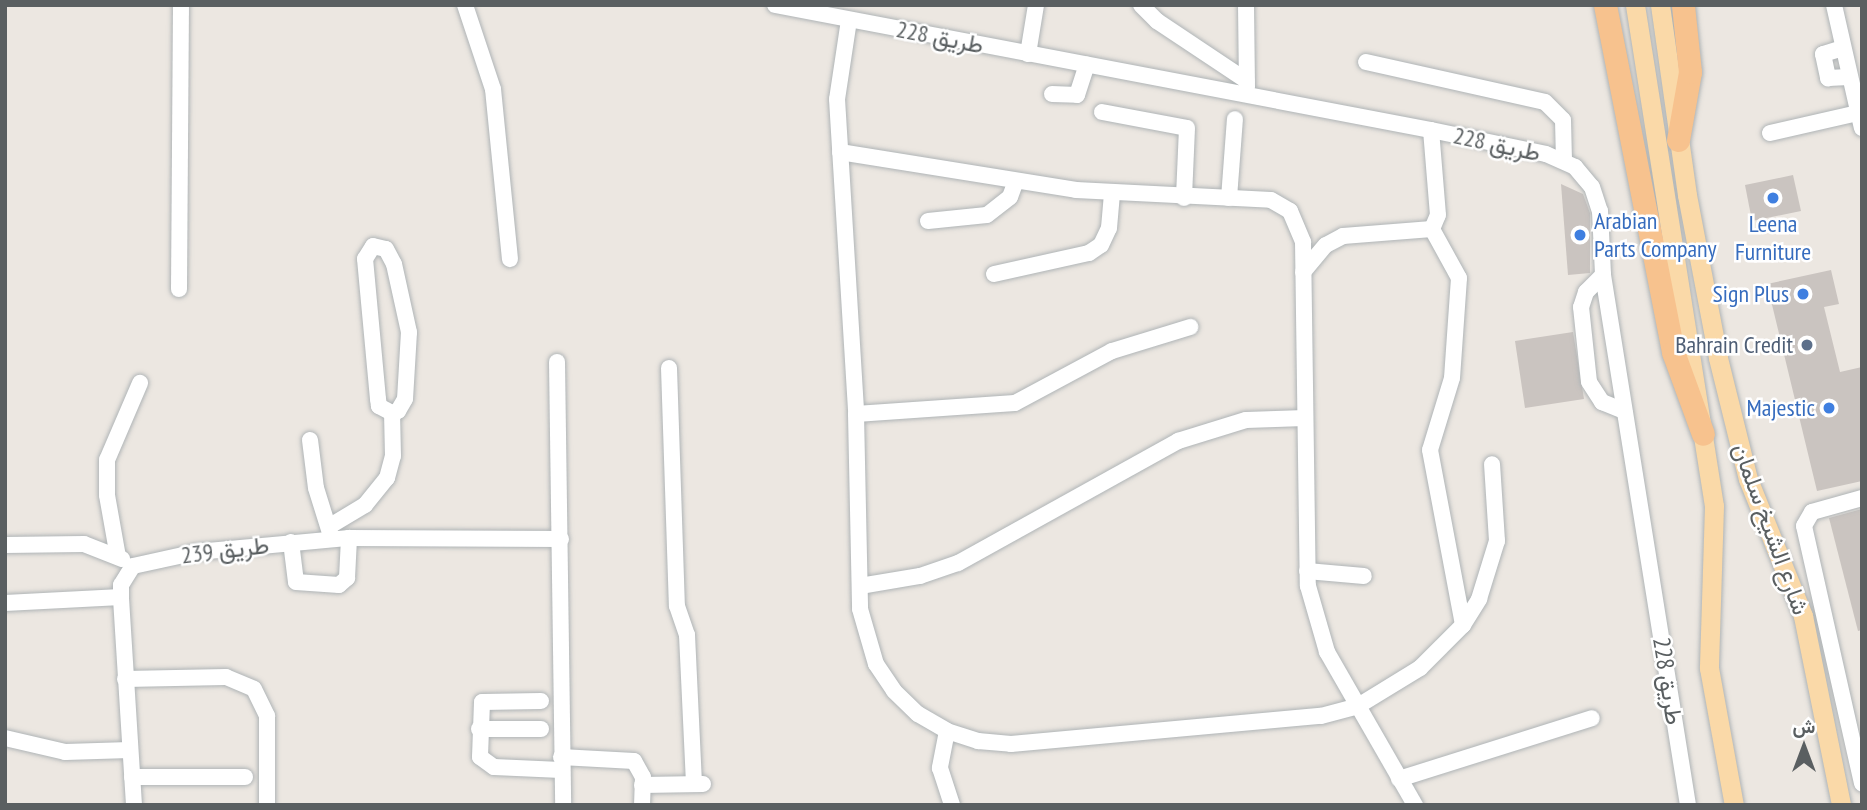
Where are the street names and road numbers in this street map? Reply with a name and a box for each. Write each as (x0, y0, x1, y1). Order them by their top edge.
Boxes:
street label: طريق 228 (894, 14, 986, 60)
street label: طريق 228 (1451, 121, 1543, 167)
street label: شارع الشيخ سلمان (1727, 439, 1815, 619)
street label: طريق 239 (179, 530, 271, 570)
street label: طريق 228 (1647, 635, 1689, 727)

